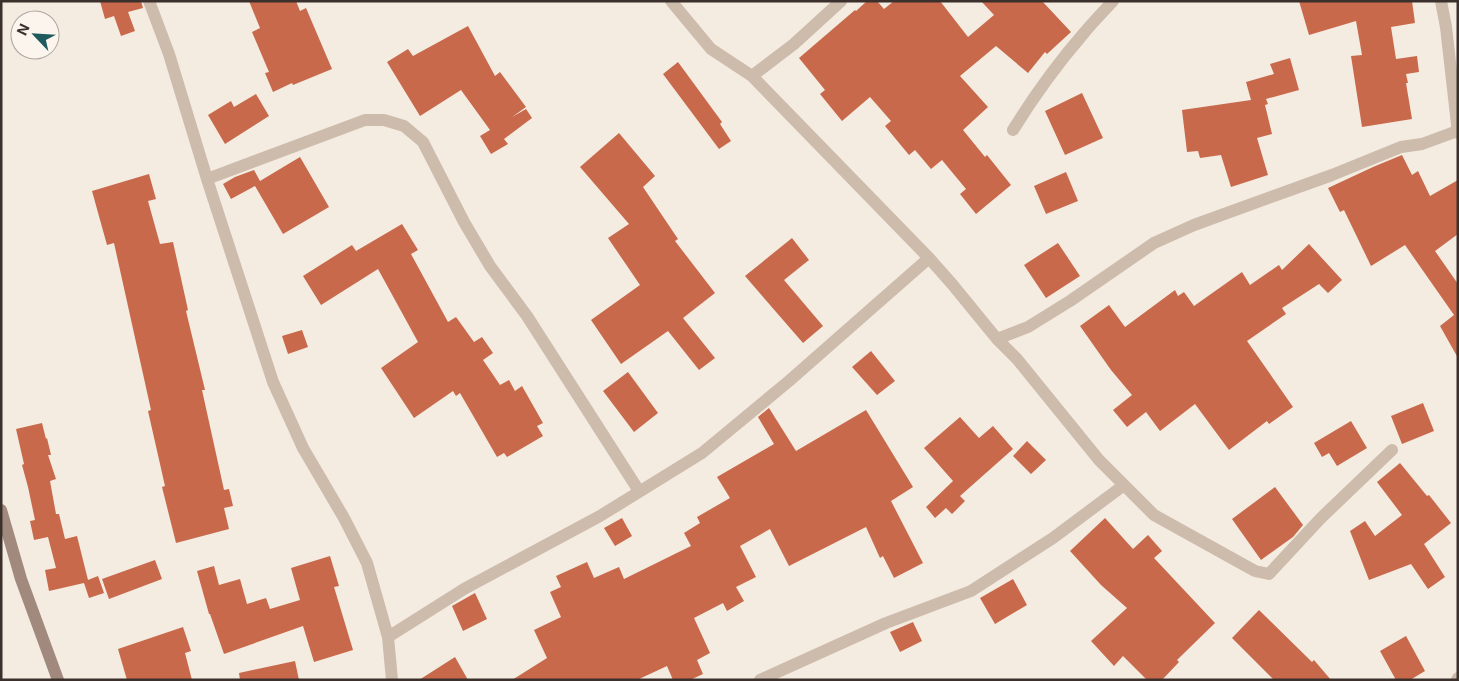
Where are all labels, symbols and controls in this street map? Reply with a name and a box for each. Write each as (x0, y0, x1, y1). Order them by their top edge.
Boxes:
north arrow (10, 10, 60, 60)
text: N (13, 21, 33, 38)

